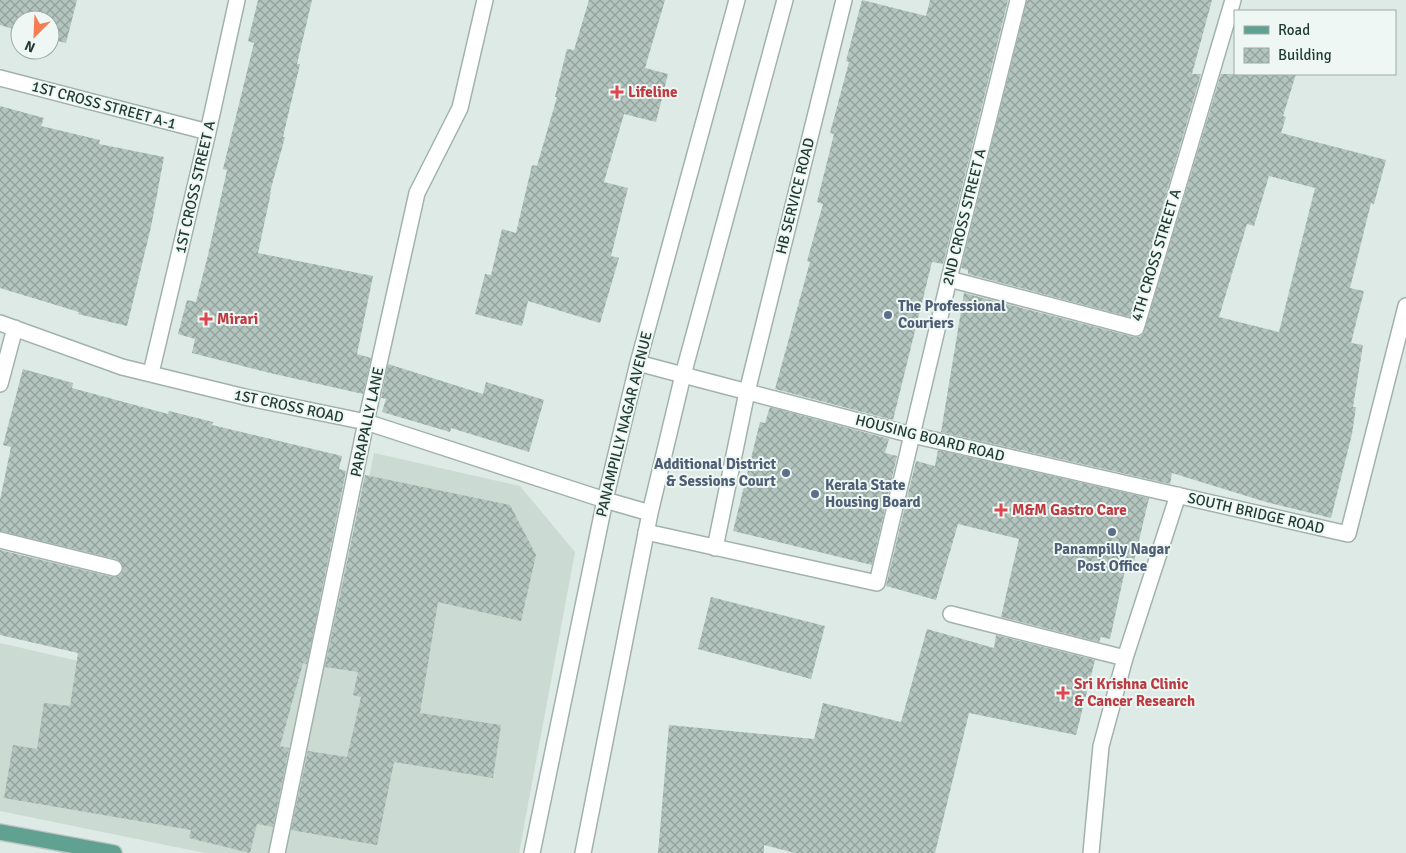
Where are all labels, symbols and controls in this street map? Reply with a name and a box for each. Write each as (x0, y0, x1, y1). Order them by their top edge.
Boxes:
north arrow (10, 10, 60, 60)
legend (1234, 10, 1396, 75)
text: Road (1278, 21, 1310, 39)
text: N (22, 37, 38, 56)
text: Building (1278, 46, 1332, 64)
street label: 1ST CROSS STREET A-1 (30, 77, 178, 133)
place label: Lifeline (628, 83, 677, 101)
marker: Lifeline (610, 85, 624, 99)
street label: 1ST CROSS STREET A (171, 119, 219, 255)
street label: HB SERVICE ROAD (772, 136, 818, 256)
street label: 2ND CROSS STREET A (938, 147, 990, 287)
street label: 4TH CROSS STREET A (1127, 187, 1185, 323)
place label: The Professional Couriers (898, 297, 1006, 332)
marker: The Professional Couriers (882, 309, 894, 321)
place label: Mirari (217, 310, 258, 328)
marker: Mirari (199, 312, 213, 326)
street label: PANAMPILLY NAGAR AVENUE (592, 329, 656, 519)
street label: PARAPALLY LANE (347, 365, 387, 479)
street label: 1ST CROSS ROAD (232, 386, 346, 426)
street label: HOUSING BOARD ROAD (854, 411, 1006, 465)
place label: Additional District & Sessions Court (654, 455, 776, 490)
marker: Additional District & Sessions Court (780, 467, 792, 479)
place label: Kerala State Housing Board (825, 476, 921, 511)
marker: Kerala State Housing Board (809, 488, 821, 500)
street label: SOUTH BRIDGE ROAD (1186, 488, 1326, 538)
place label: M&M Gastro Care (1012, 501, 1127, 519)
marker: M&M Gastro Care (994, 503, 1008, 517)
marker: Panampilly Nagar Post Office (1106, 526, 1118, 538)
place label: Panampilly Nagar Post Office (1054, 540, 1170, 575)
place label: Sri Krishna Clinic & Cancer Research (1074, 675, 1195, 710)
marker: Sri Krishna Clinic & Cancer Research (1056, 686, 1070, 700)

